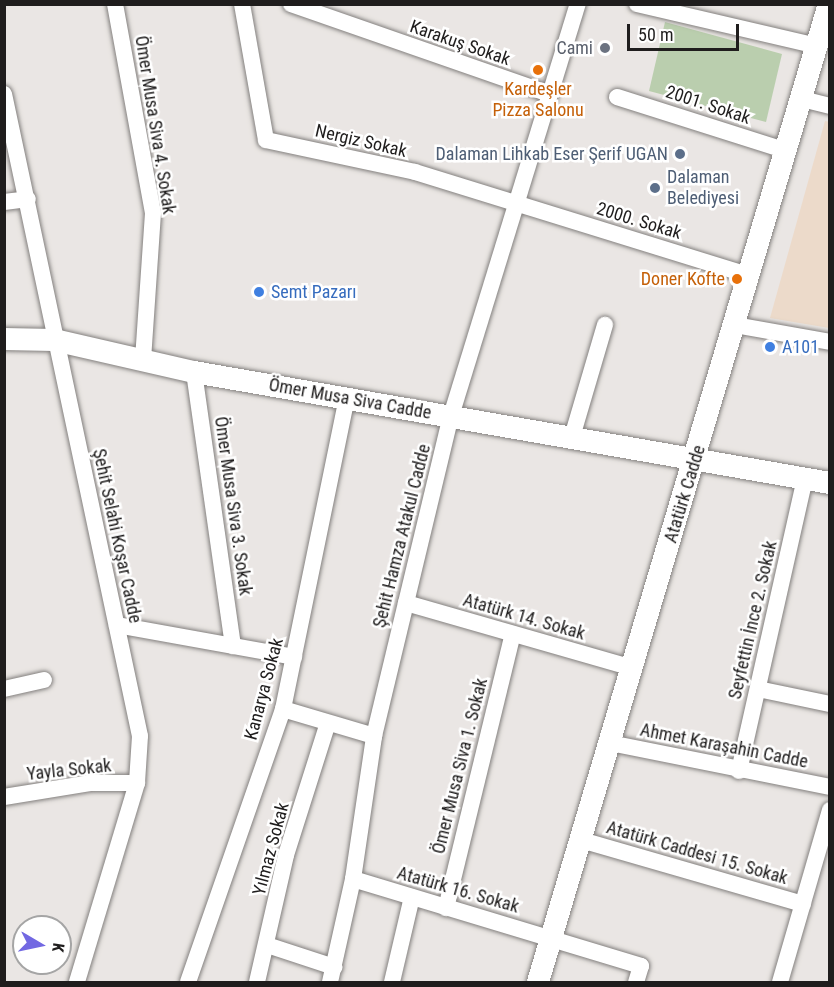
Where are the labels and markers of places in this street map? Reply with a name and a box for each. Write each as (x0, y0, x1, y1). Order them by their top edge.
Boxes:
place label: Cami (556, 37, 593, 59)
marker: Cami (598, 41, 612, 55)
marker: Kardeşler Pizza Salonu (531, 63, 545, 77)
place label: Kardeşler Pizza Salonu (492, 79, 584, 122)
place label: Dalaman Lihkab Eser Şerif UGAN (436, 143, 668, 165)
marker: Dalaman Lihkab Eser Şerif UGAN (673, 147, 687, 161)
place label: Dalaman Belediyesi (667, 167, 739, 210)
marker: Dalaman Belediyesi (648, 181, 662, 195)
place label: Doner Kofte (641, 268, 725, 290)
marker: Doner Kofte (730, 272, 744, 286)
place label: Semt Pazarı (271, 281, 357, 303)
marker: Semt Pazarı (252, 285, 266, 299)
place label: A101 (782, 336, 819, 358)
marker: A101 (763, 340, 777, 354)

